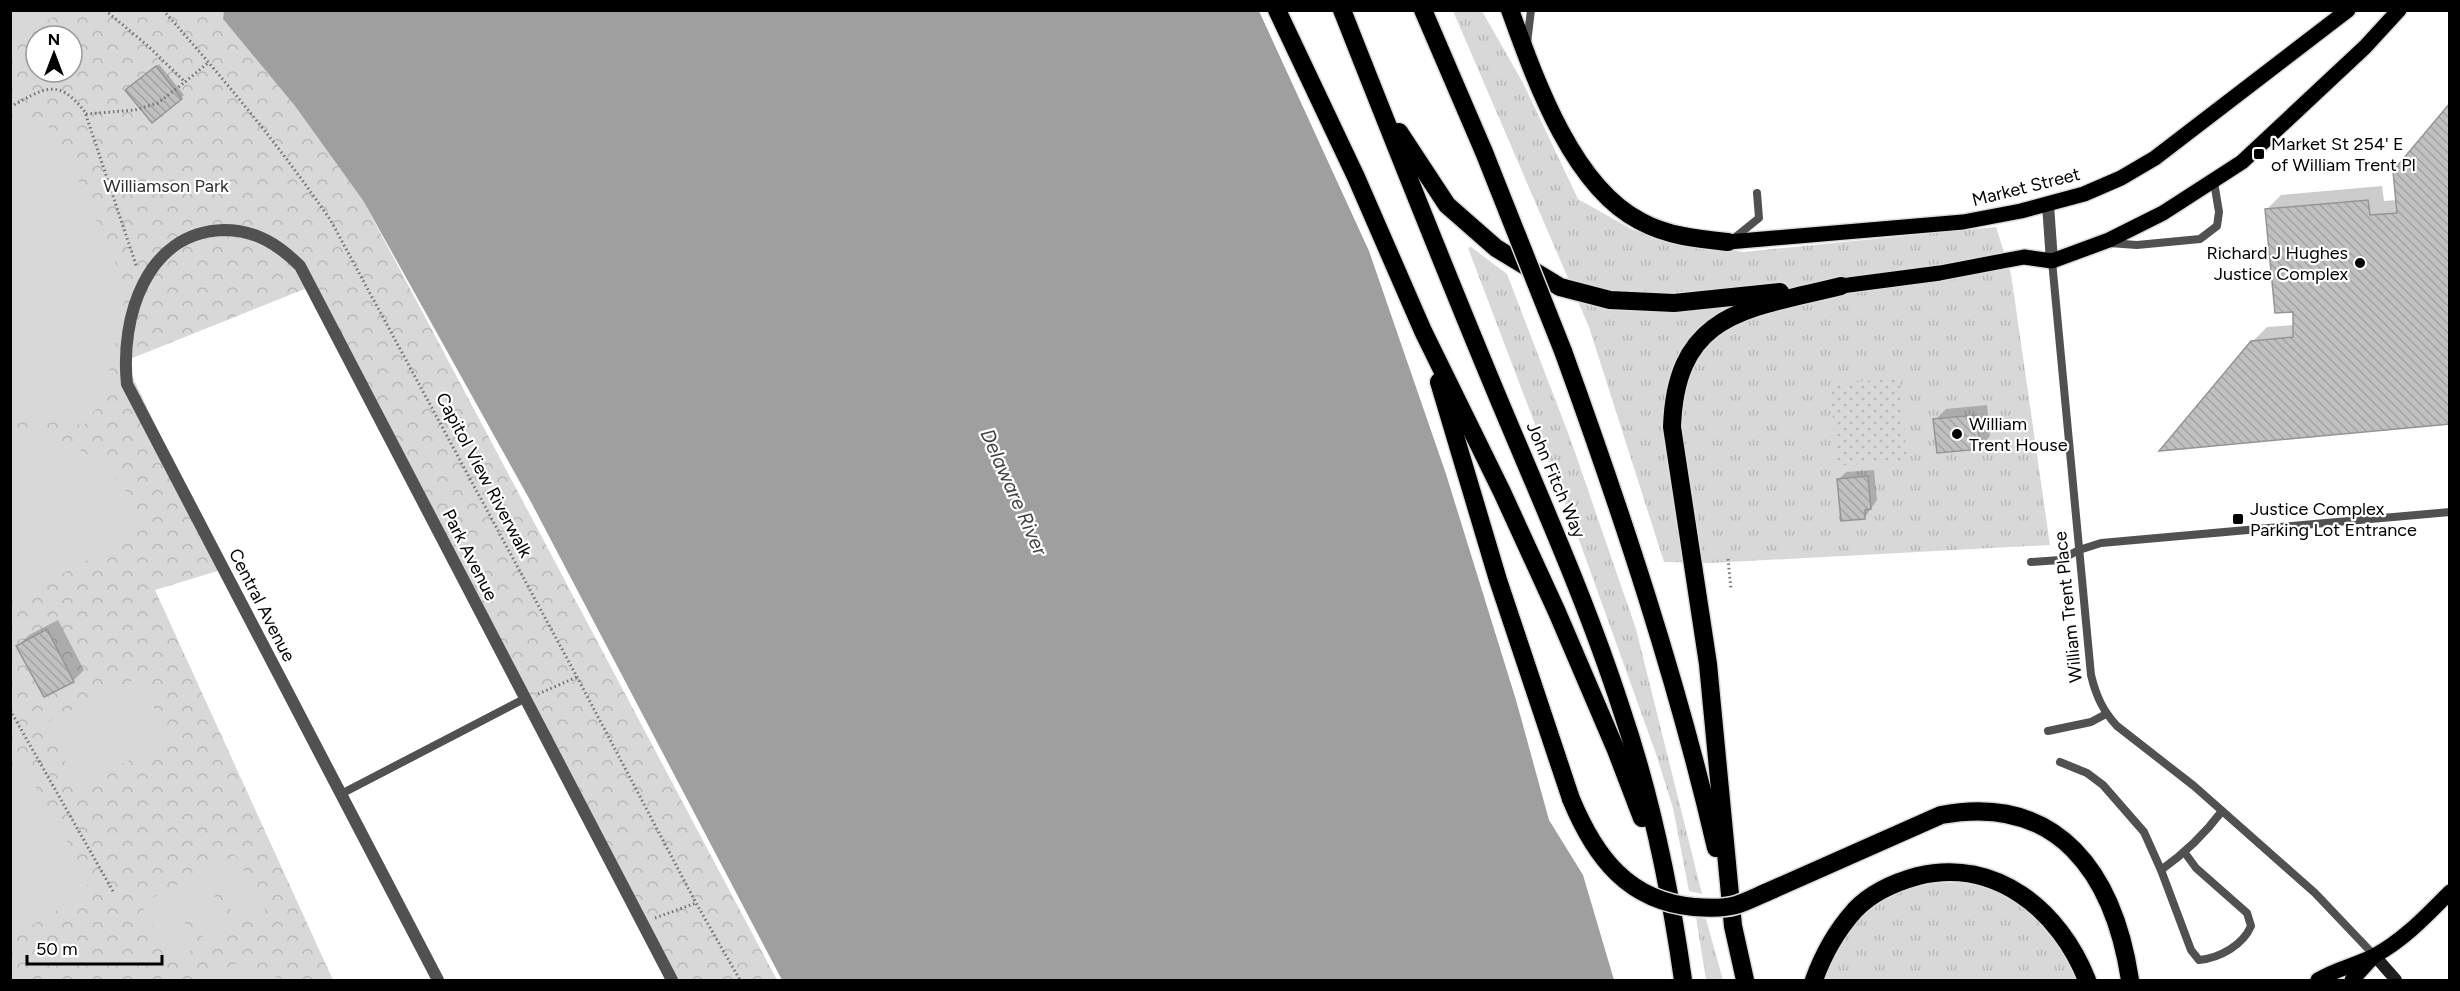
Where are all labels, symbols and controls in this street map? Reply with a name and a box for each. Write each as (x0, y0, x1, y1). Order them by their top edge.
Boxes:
north arrow (24, 24, 84, 84)
text: N (48, 30, 60, 49)
place label: Market St 254' E of William Trent Pl (2271, 133, 2416, 176)
marker: Market St 254' E of William Trent Pl (2252, 147, 2266, 161)
street label: Market Street (1970, 163, 2082, 211)
park label: Williamson Park (103, 175, 229, 197)
place label: Richard J Hughes Justice Complex (2206, 242, 2348, 285)
marker: Richard J Hughes Justice Complex (2353, 256, 2367, 270)
street label: Capitol View Riverwalk (431, 389, 537, 561)
place label: William Trent House (1969, 413, 2068, 456)
street label: John Fitch Way (1522, 419, 1591, 542)
water label: Delaware River (975, 425, 1053, 560)
marker: William Trent House (1950, 427, 1964, 441)
place label: Justice Complex Parking Lot Entrance (2250, 498, 2417, 541)
street label: Park Avenue (438, 506, 502, 604)
marker: Justice Complex Parking Lot Entrance (2231, 512, 2245, 526)
street label: William Trent Place (2049, 530, 2087, 684)
street label: Central Avenue (224, 545, 300, 665)
scale bar (27, 928, 162, 966)
text: 50 m (36, 938, 78, 960)

